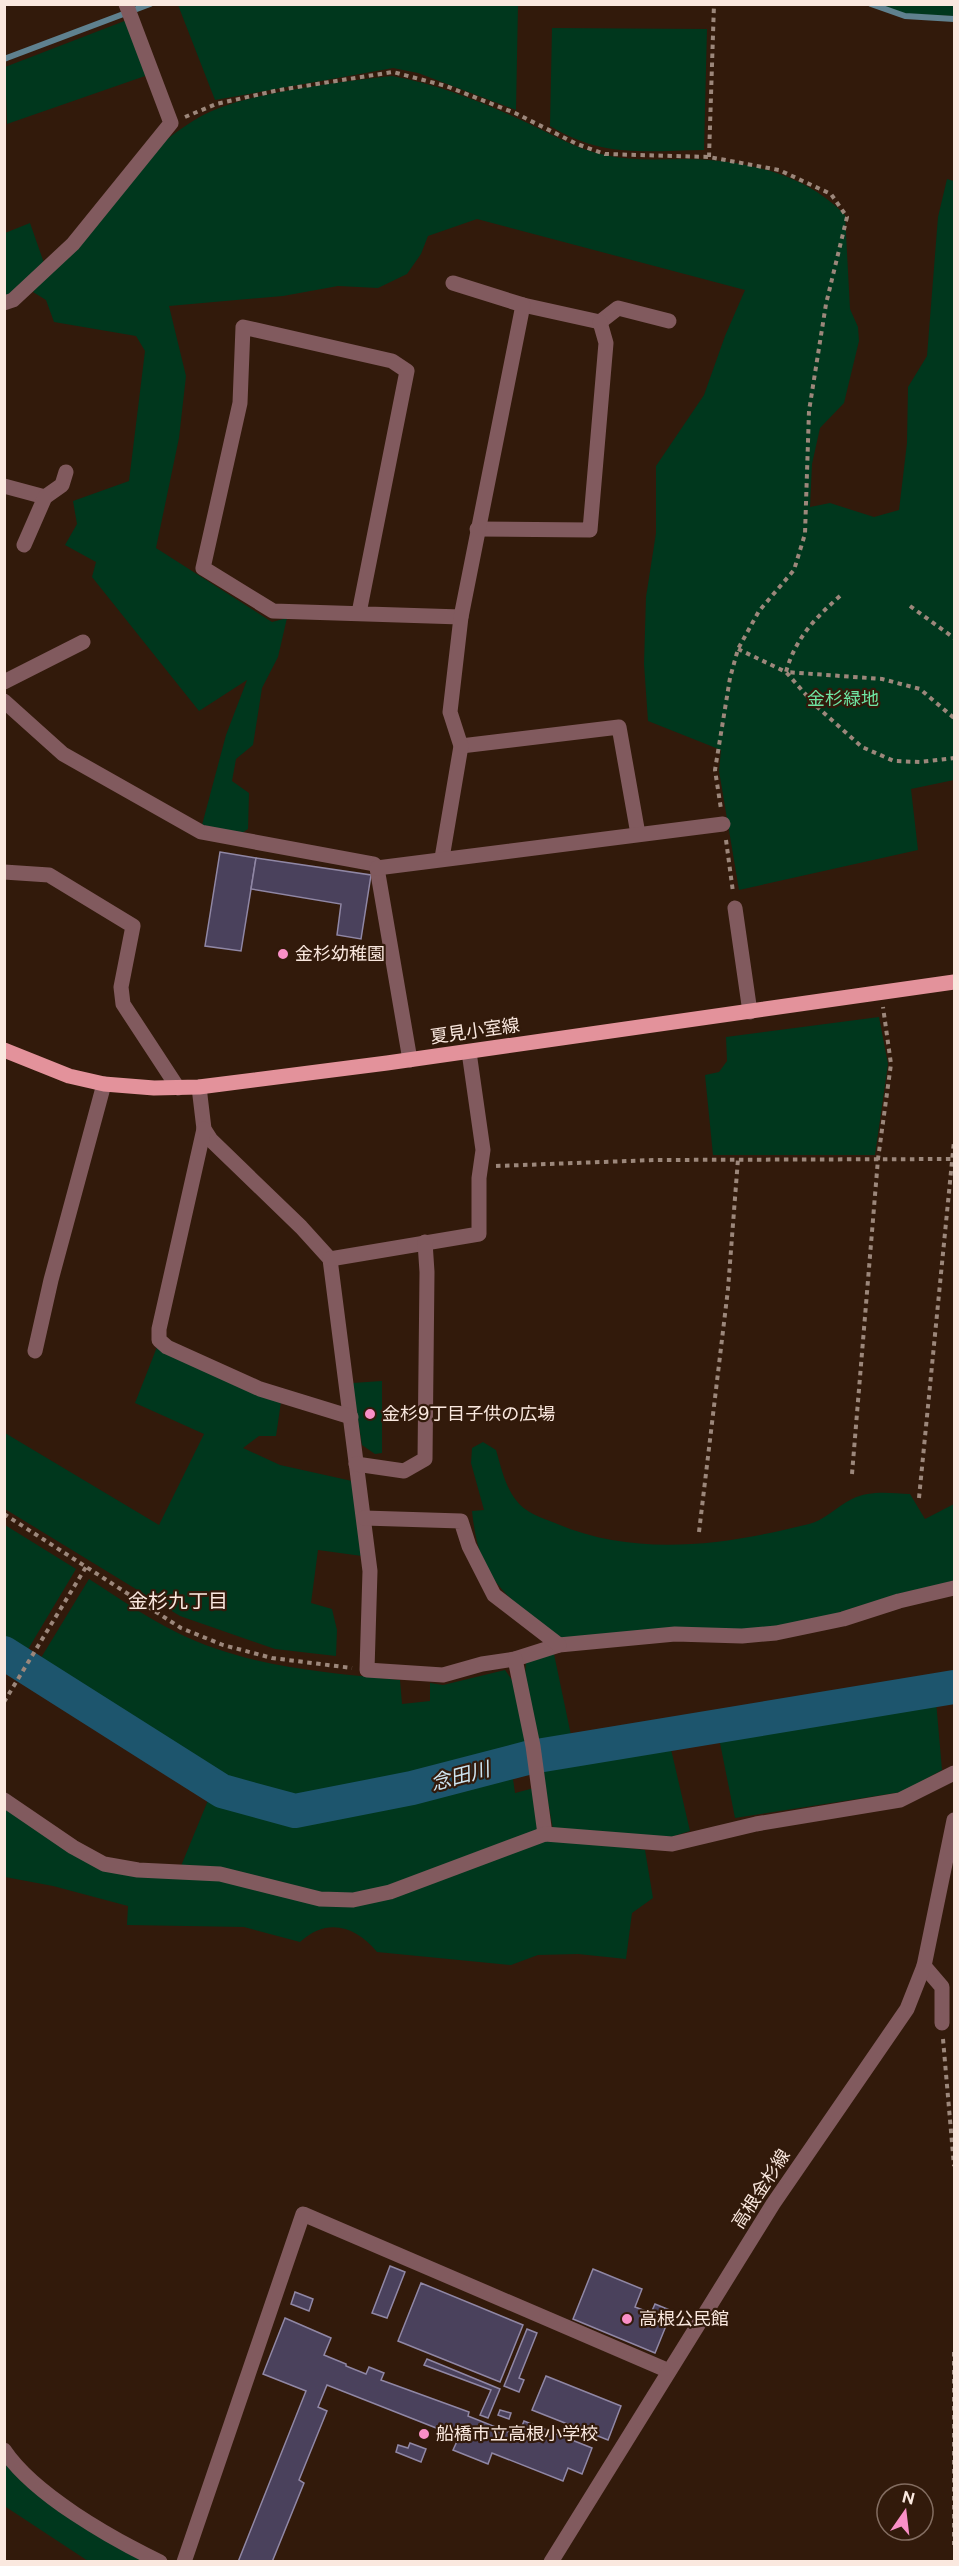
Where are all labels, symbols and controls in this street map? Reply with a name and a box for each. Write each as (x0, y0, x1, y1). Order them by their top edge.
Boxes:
park label: 金杉緑地 (807, 688, 879, 709)
place label: 金杉幼稚園 (295, 943, 385, 964)
marker: 金杉幼稚園 (276, 947, 290, 961)
street label: 夏見小室線 (429, 1014, 521, 1047)
place label: 金杉9丁目子供の広場 (382, 1403, 555, 1424)
marker: 金杉9丁目子供の広場 (363, 1407, 377, 1421)
district label: 金杉九丁目 (128, 1589, 228, 1613)
water label: 念田川 (428, 1756, 494, 1795)
street label: 高根金杉線 (727, 2145, 794, 2232)
place label: 高根公民館 (639, 2308, 729, 2329)
marker: 高根公民館 (620, 2312, 634, 2326)
place label: 船橋市立高根小学校 (436, 2423, 598, 2444)
marker: 船橋市立高根小学校 (417, 2427, 431, 2441)
north arrow (875, 2482, 935, 2542)
text: N (900, 2487, 917, 2509)

